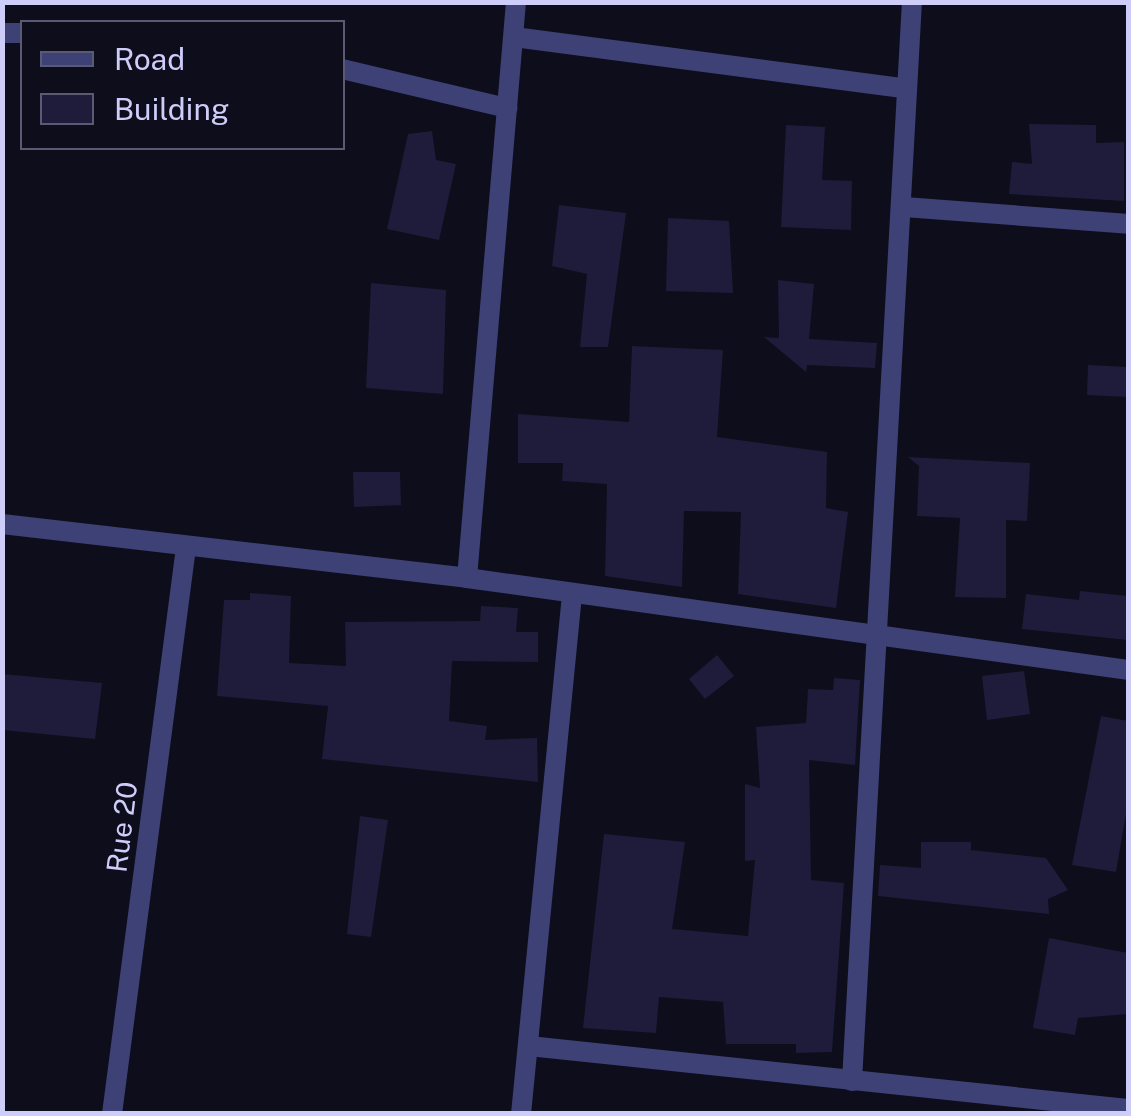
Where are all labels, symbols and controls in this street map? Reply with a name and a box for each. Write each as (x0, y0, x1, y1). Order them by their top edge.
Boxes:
legend (20, 20, 345, 150)
text: Road (114, 41, 185, 77)
text: Building (114, 91, 229, 127)
street label: Rue 20 (100, 780, 144, 874)

